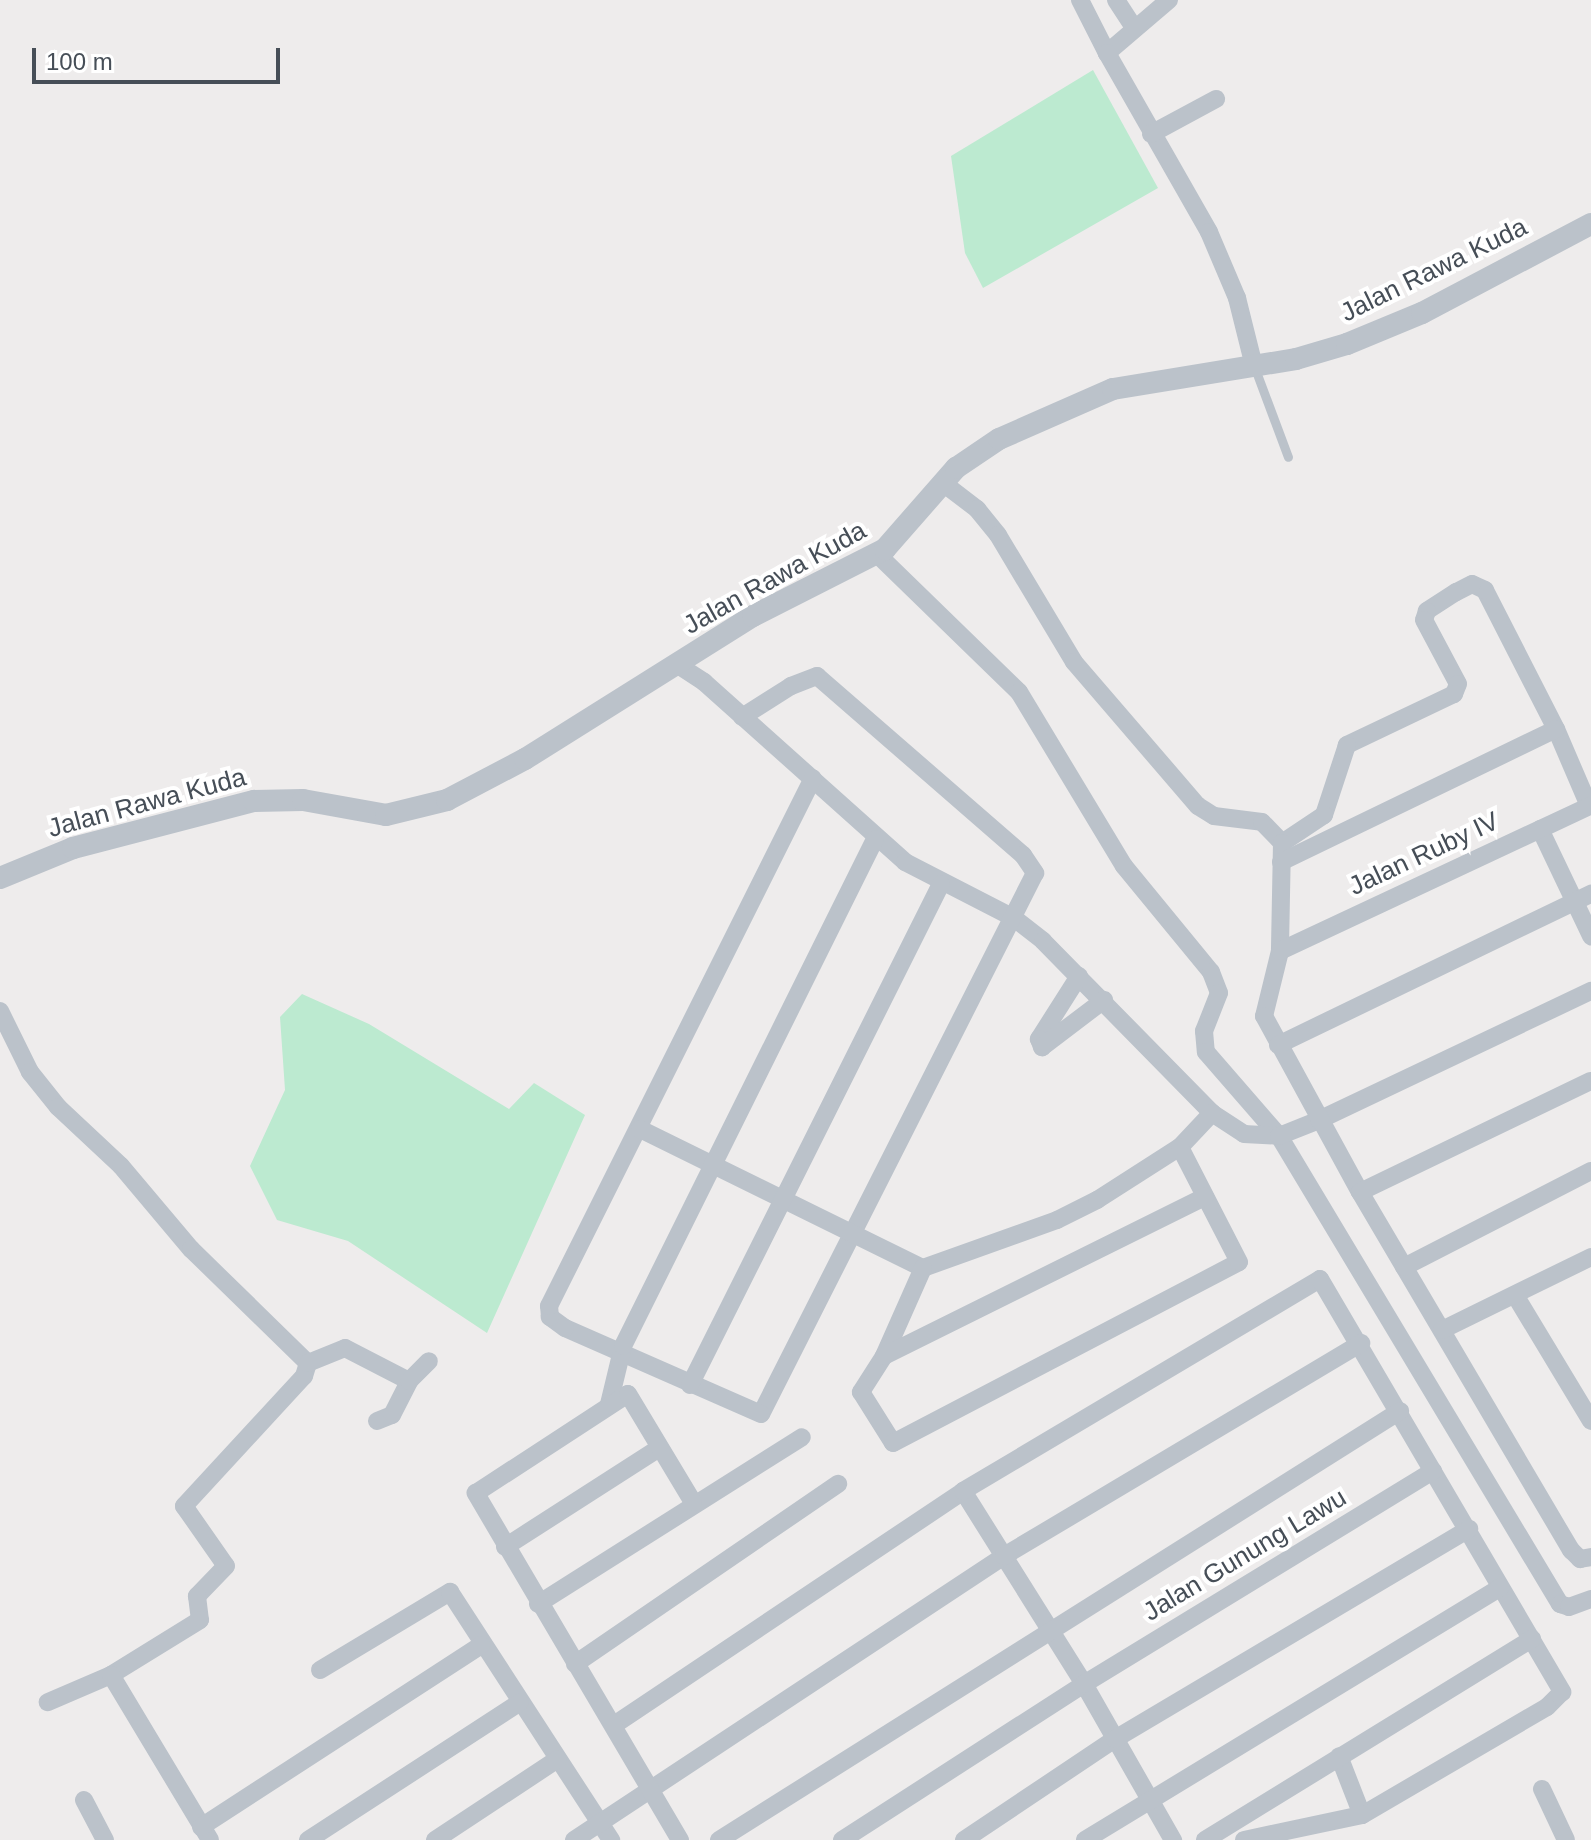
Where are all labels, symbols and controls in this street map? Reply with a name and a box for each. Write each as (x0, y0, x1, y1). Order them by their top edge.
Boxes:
scale bar (36, 32, 284, 82)
text: 100 m (46, 48, 113, 75)
street label: Jalan Rawa Kuda (1336, 211, 1532, 329)
street label: Jalan Rawa Kuda (678, 515, 872, 641)
street label: Jalan Rawa Kuda (45, 762, 249, 844)
street label: Jalan Ruby IV (1344, 806, 1504, 902)
street label: Jalan Gunung Lawu (1138, 1482, 1352, 1628)

